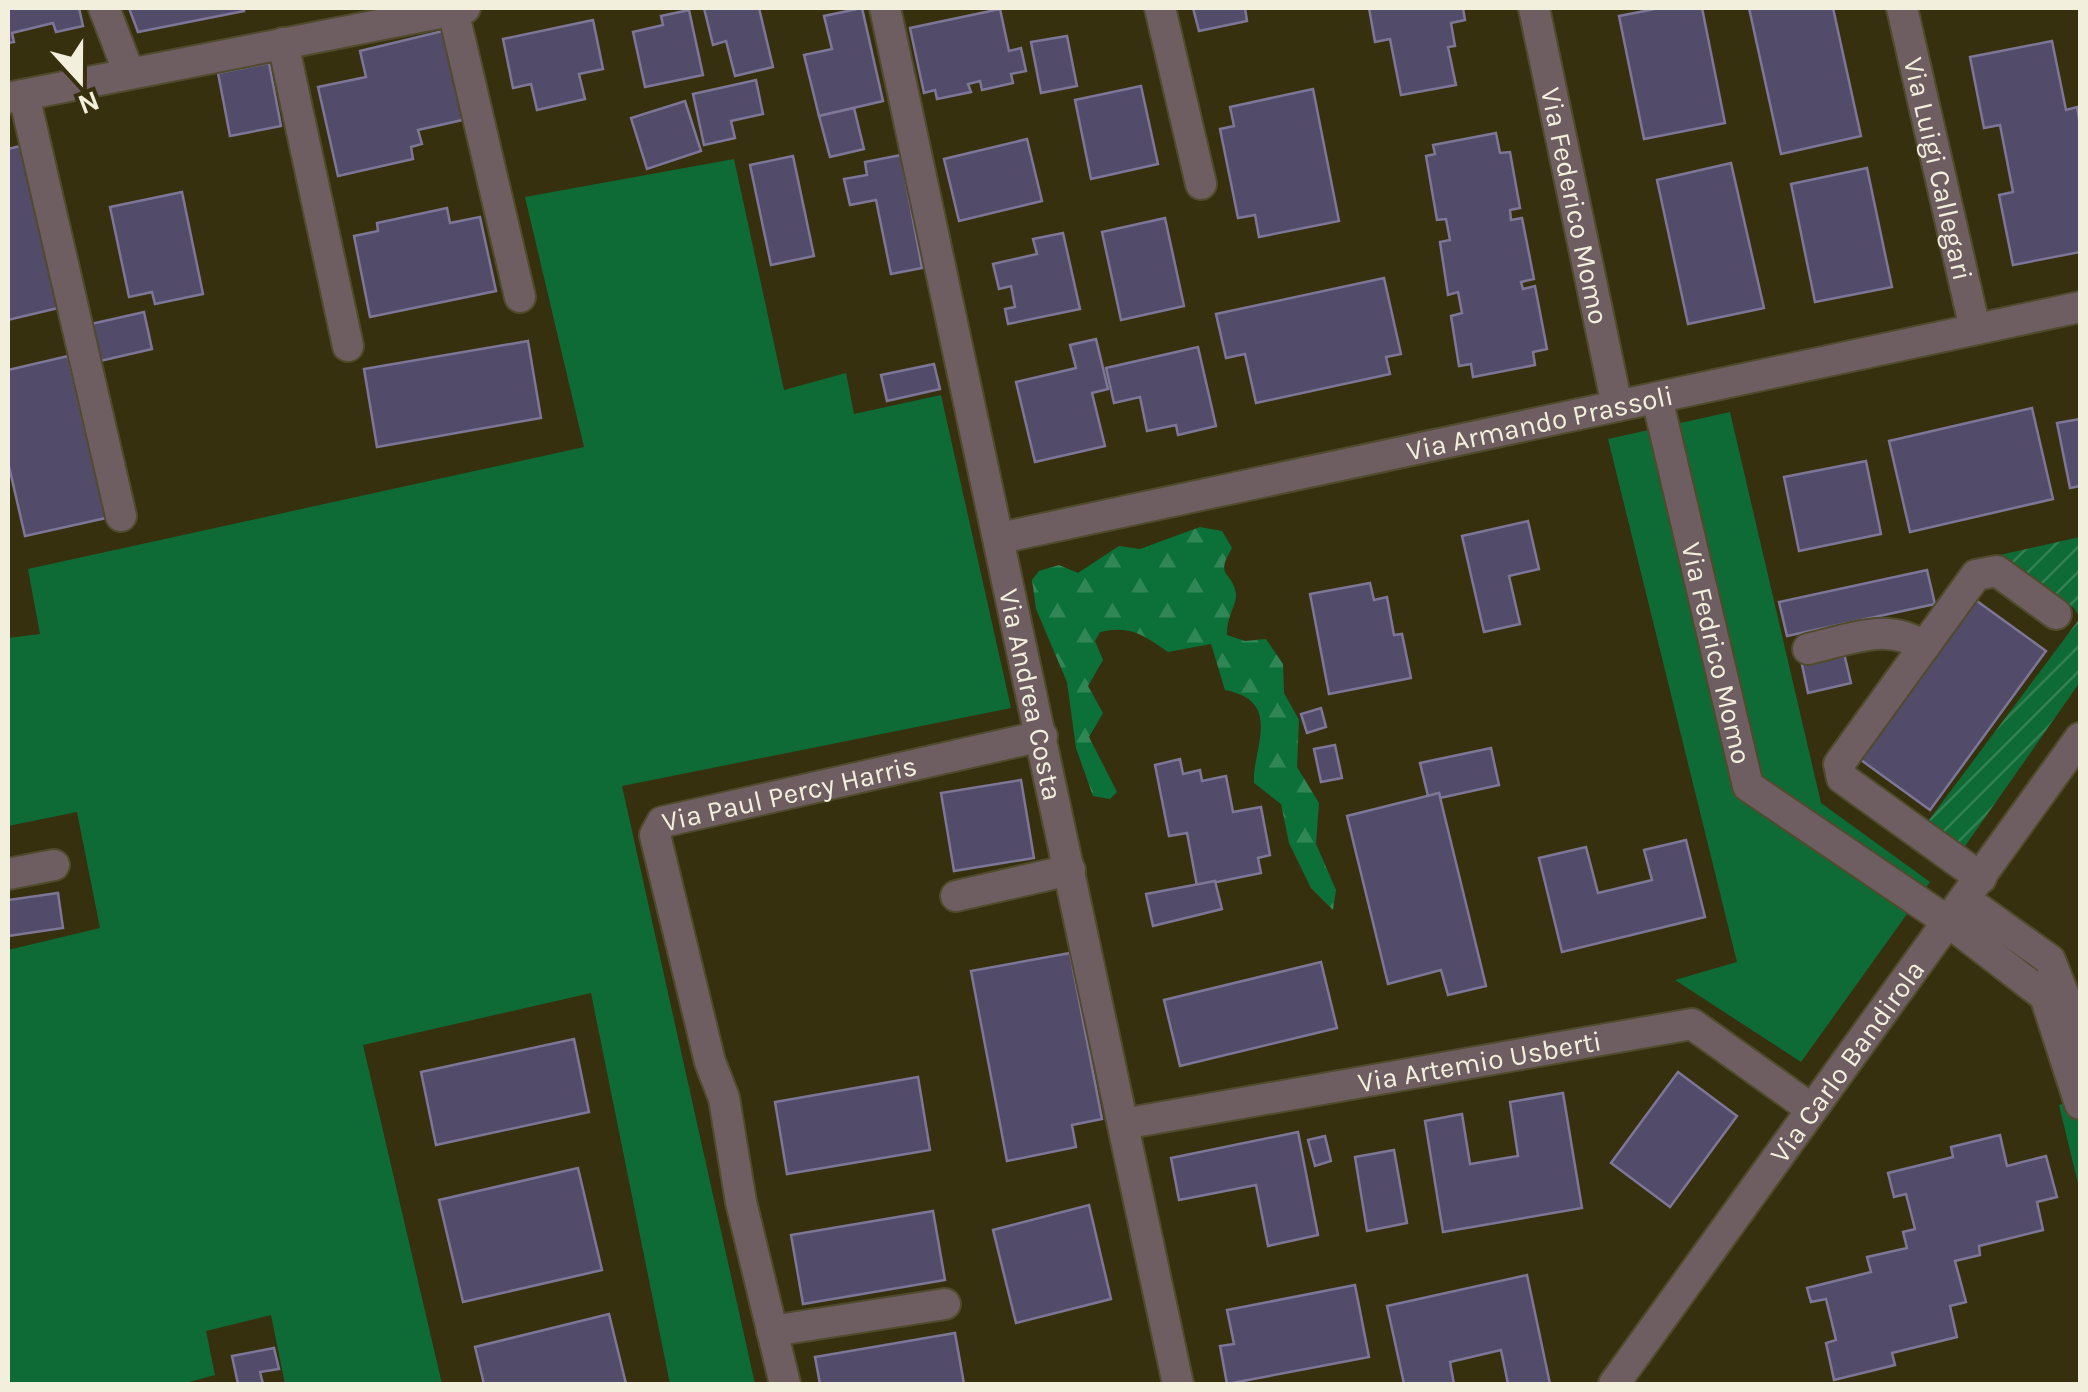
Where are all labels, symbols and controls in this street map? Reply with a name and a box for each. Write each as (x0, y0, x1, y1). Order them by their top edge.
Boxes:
north arrow (30, 30, 130, 130)
street label: Via Luigi Callegari (1897, 54, 1980, 284)
text: N (73, 84, 104, 122)
street label: Via Federico Momo (1534, 84, 1616, 327)
street label: Via Armando Prassoli (1404, 378, 1676, 467)
street label: Via Fedrico Momo (1675, 539, 1759, 767)
street label: Via Andrea Costa (993, 586, 1070, 803)
street label: Via Paul Percy Harris (659, 748, 920, 838)
street label: Via Carlo Bandirola (1763, 953, 1931, 1169)
street label: Via Artemio Usberti (1355, 1024, 1604, 1099)

